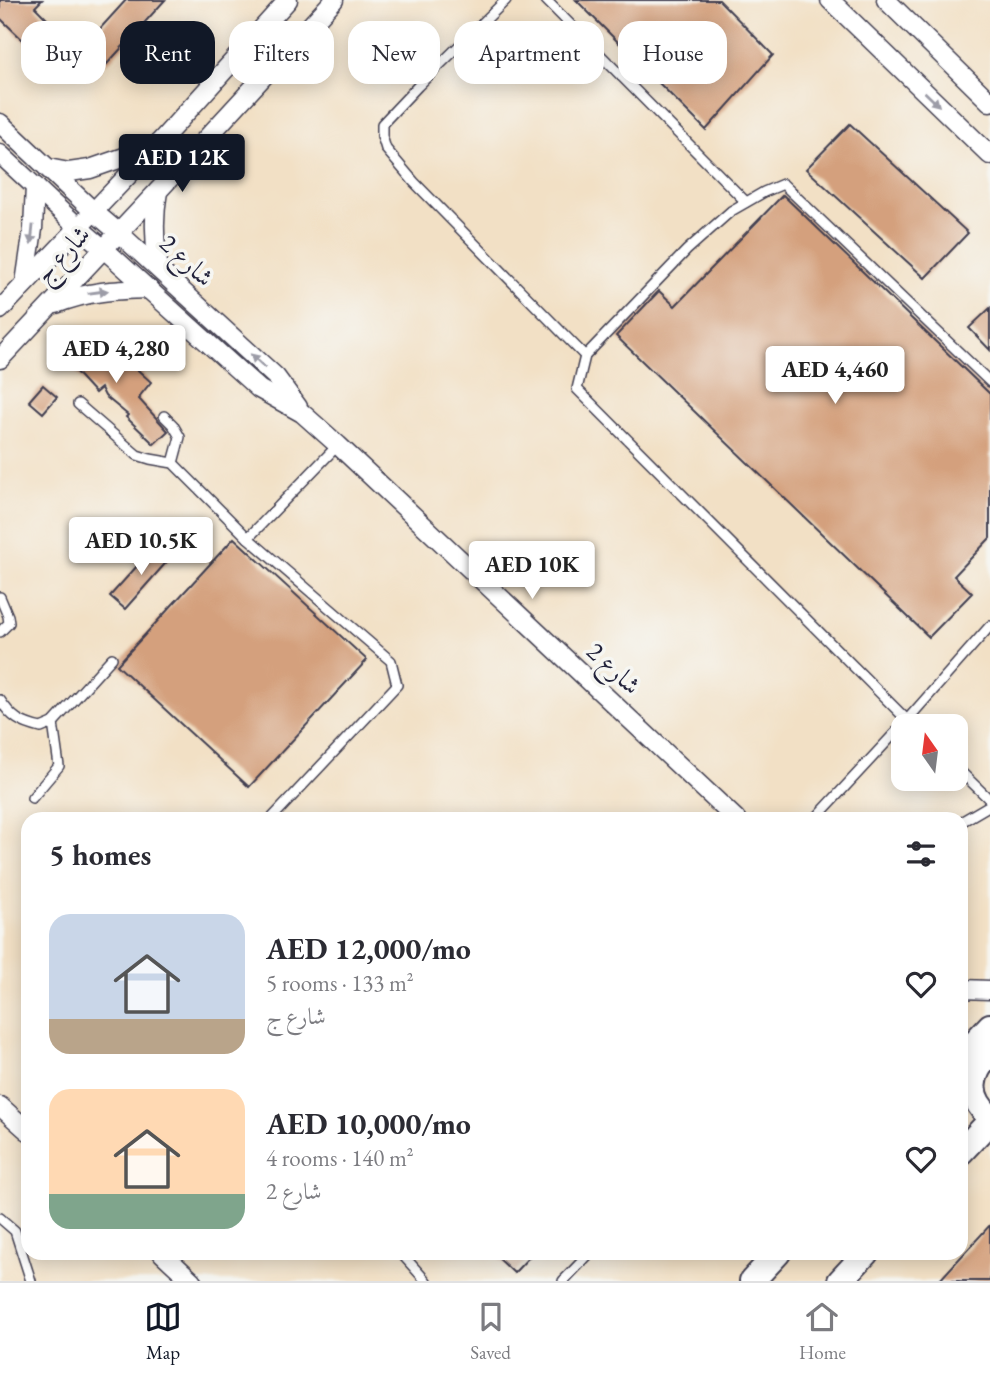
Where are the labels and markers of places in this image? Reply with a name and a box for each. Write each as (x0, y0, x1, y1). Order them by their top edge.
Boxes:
pin: AED 12K (117, 134, 247, 194)
pin: AED 4,280 (36, 326, 196, 385)
pin: AED 4,460 (755, 346, 915, 406)
pin: AED 10.5K (61, 518, 221, 577)
pin: AED 10K (467, 542, 597, 601)

